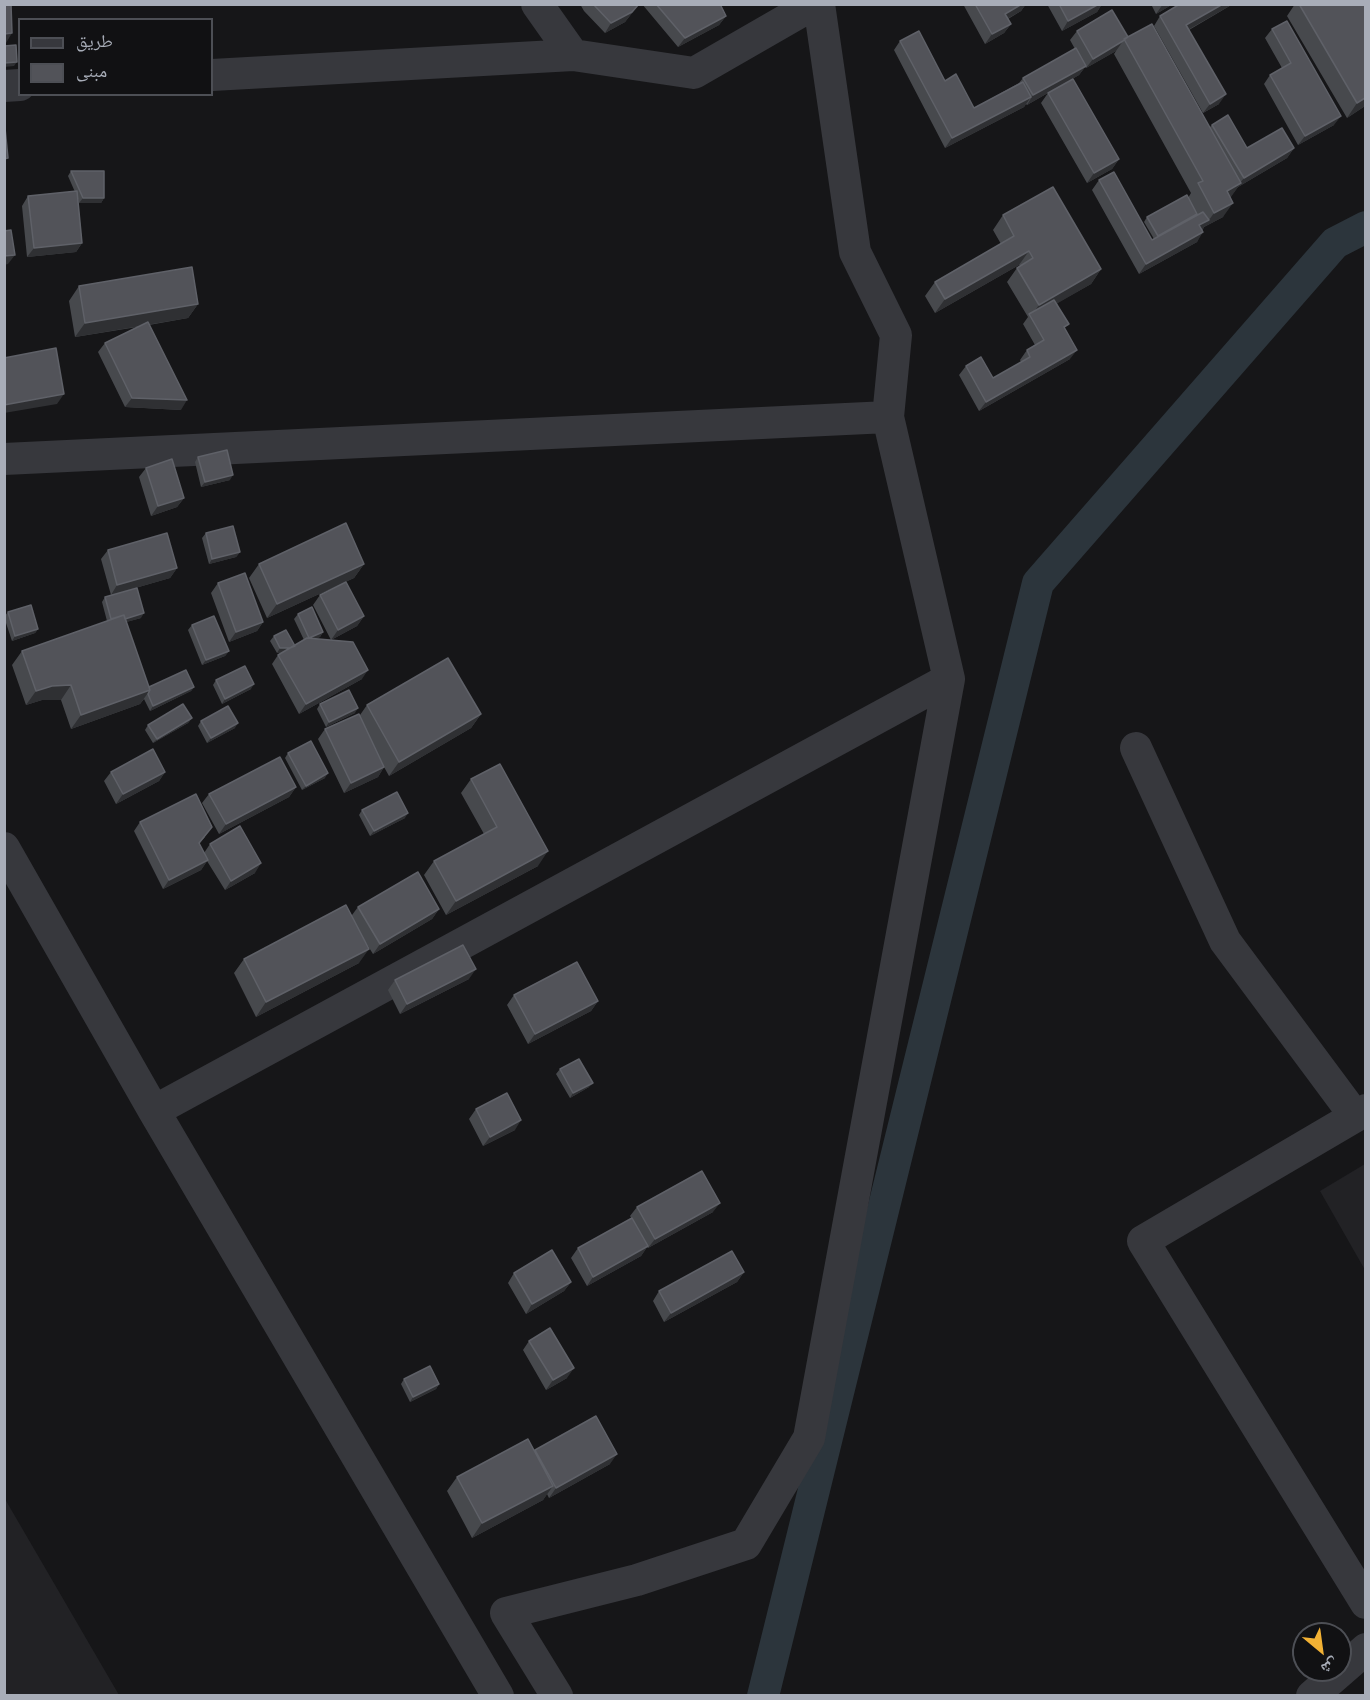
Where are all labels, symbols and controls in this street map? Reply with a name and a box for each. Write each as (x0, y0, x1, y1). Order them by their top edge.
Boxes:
legend (18, 18, 213, 96)
text: طريق (76, 30, 113, 52)
text: مبنى (76, 60, 107, 82)
north arrow (1292, 1622, 1352, 1682)
text: ش (1318, 1654, 1342, 1679)

